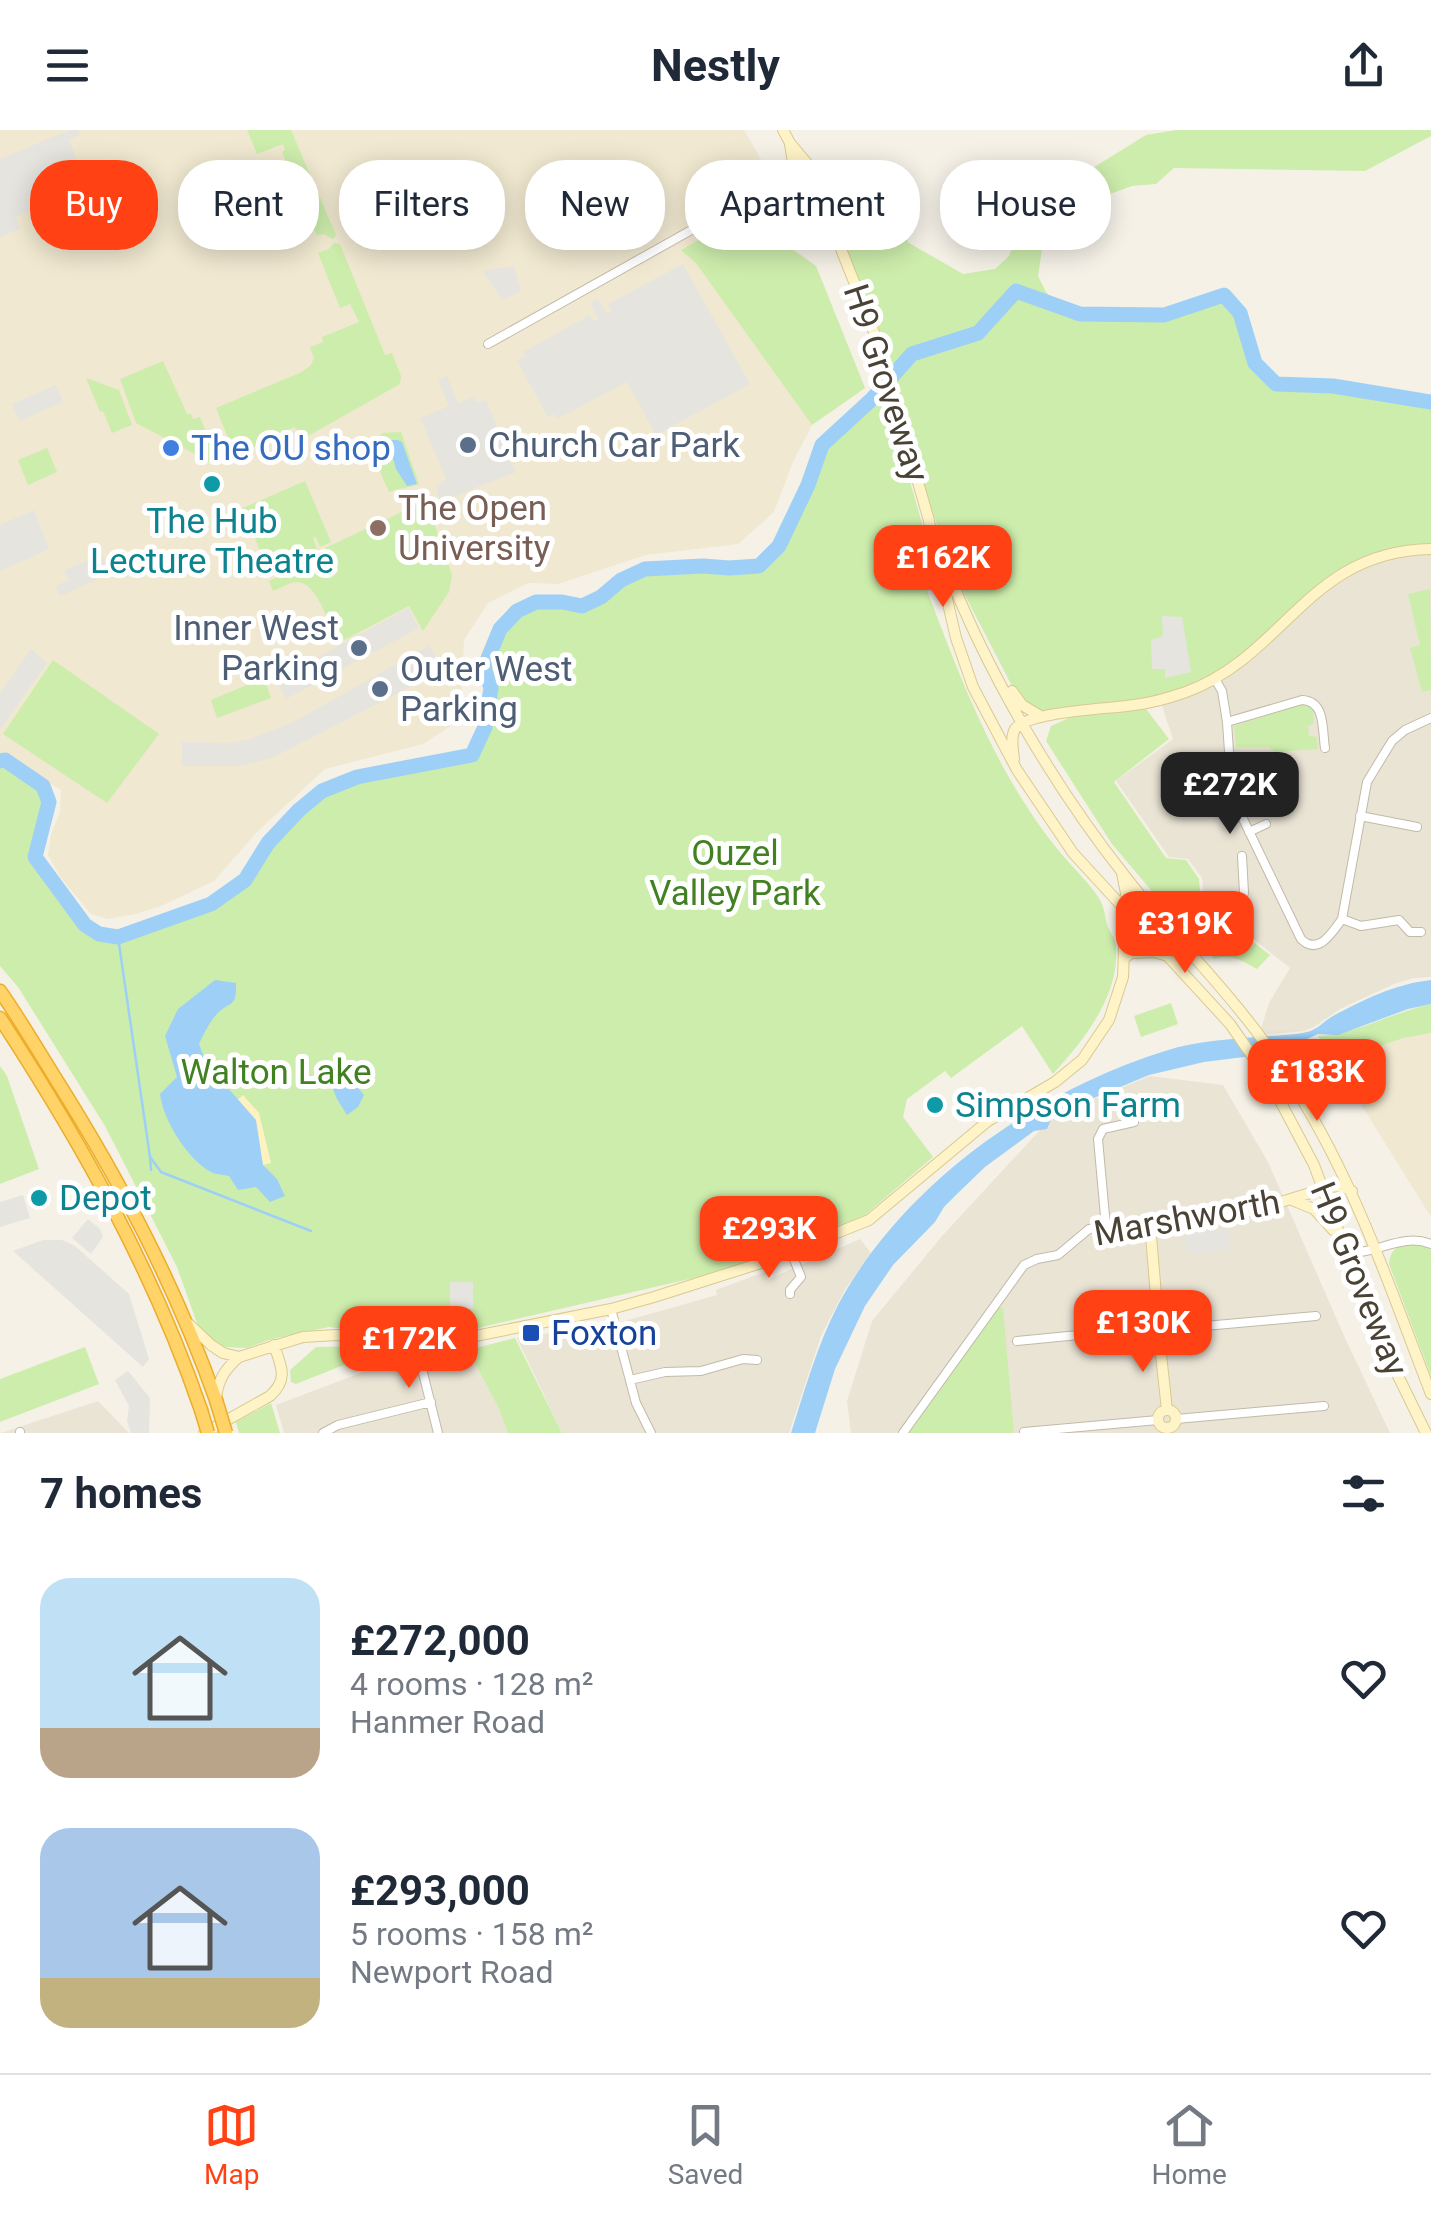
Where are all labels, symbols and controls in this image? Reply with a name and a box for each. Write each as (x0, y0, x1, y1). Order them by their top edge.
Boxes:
icon: menu (40, 38, 95, 93)
icon: share (1336, 38, 1391, 93)
text: Nestly (651, 39, 780, 92)
chip: Buy (30, 160, 158, 250)
chip: Rent (178, 160, 319, 250)
chip: Filters (339, 160, 505, 250)
chip: New (525, 160, 665, 250)
chip: Apartment (685, 160, 920, 250)
chip: House (940, 160, 1111, 250)
street label: H9 Groveway (835, 279, 937, 487)
place label: Church Car Park (488, 425, 740, 466)
place label: The OU shop (191, 428, 391, 469)
marker: Church Car Park (457, 434, 479, 456)
marker: The OU shop (160, 437, 182, 459)
marker: The Hub Lecture Theatre (201, 473, 223, 495)
place label: The Open University (398, 488, 551, 569)
place label: The Hub Lecture Theatre (90, 501, 334, 582)
marker: The Open University (367, 517, 389, 539)
pin: £162K (873, 525, 1013, 610)
text: £162K (896, 538, 990, 576)
place label: Inner West Parking (173, 608, 339, 689)
marker: Inner West Parking (348, 637, 370, 659)
place label: Outer West Parking (400, 649, 573, 730)
marker: Outer West Parking (369, 678, 391, 700)
pin: £272K (1160, 752, 1300, 837)
text: £272K (1183, 765, 1277, 803)
park label: Ouzel Valley Park (649, 833, 821, 914)
pin: £319K (1115, 891, 1255, 976)
text: £319K (1138, 904, 1232, 942)
pin: £183K (1247, 1039, 1387, 1124)
park label: Walton Lake (181, 1052, 371, 1093)
text: £183K (1270, 1052, 1364, 1090)
place label: Simpson Farm (955, 1085, 1181, 1126)
marker: Simpson Farm (924, 1094, 946, 1116)
street label: H9 Groveway (1302, 1176, 1417, 1382)
place label: Depot (59, 1178, 152, 1219)
street label: Marshworth (1091, 1181, 1283, 1255)
marker: Depot (28, 1187, 50, 1209)
pin: £293K (699, 1196, 839, 1281)
text: £293K (722, 1209, 816, 1247)
pin: £130K (1073, 1290, 1213, 1375)
text: £130K (1096, 1303, 1190, 1341)
pin: £172K (339, 1306, 479, 1391)
place label: Foxton (551, 1313, 657, 1354)
text: £172K (362, 1319, 456, 1357)
marker: Foxton (520, 1322, 542, 1344)
icon: filters (1336, 1466, 1391, 1521)
text: 7 homes (40, 1469, 202, 1518)
text: £272,000 (350, 1616, 530, 1665)
icon: home (120, 1618, 240, 1738)
icon: heart (1336, 1651, 1391, 1706)
text: 4 rooms · 128 m² (350, 1665, 593, 1703)
text: Hanmer Road (350, 1703, 545, 1741)
text: £293,000 (350, 1866, 530, 1915)
icon: home (120, 1868, 240, 1988)
icon: heart (1336, 1901, 1391, 1956)
text: 5 rooms · 158 m² (350, 1915, 593, 1953)
text: Newport Road (350, 1953, 554, 1991)
tab: Map (204, 2098, 259, 2191)
tab: Saved (668, 2098, 743, 2191)
tab: Home (1152, 2098, 1227, 2191)

